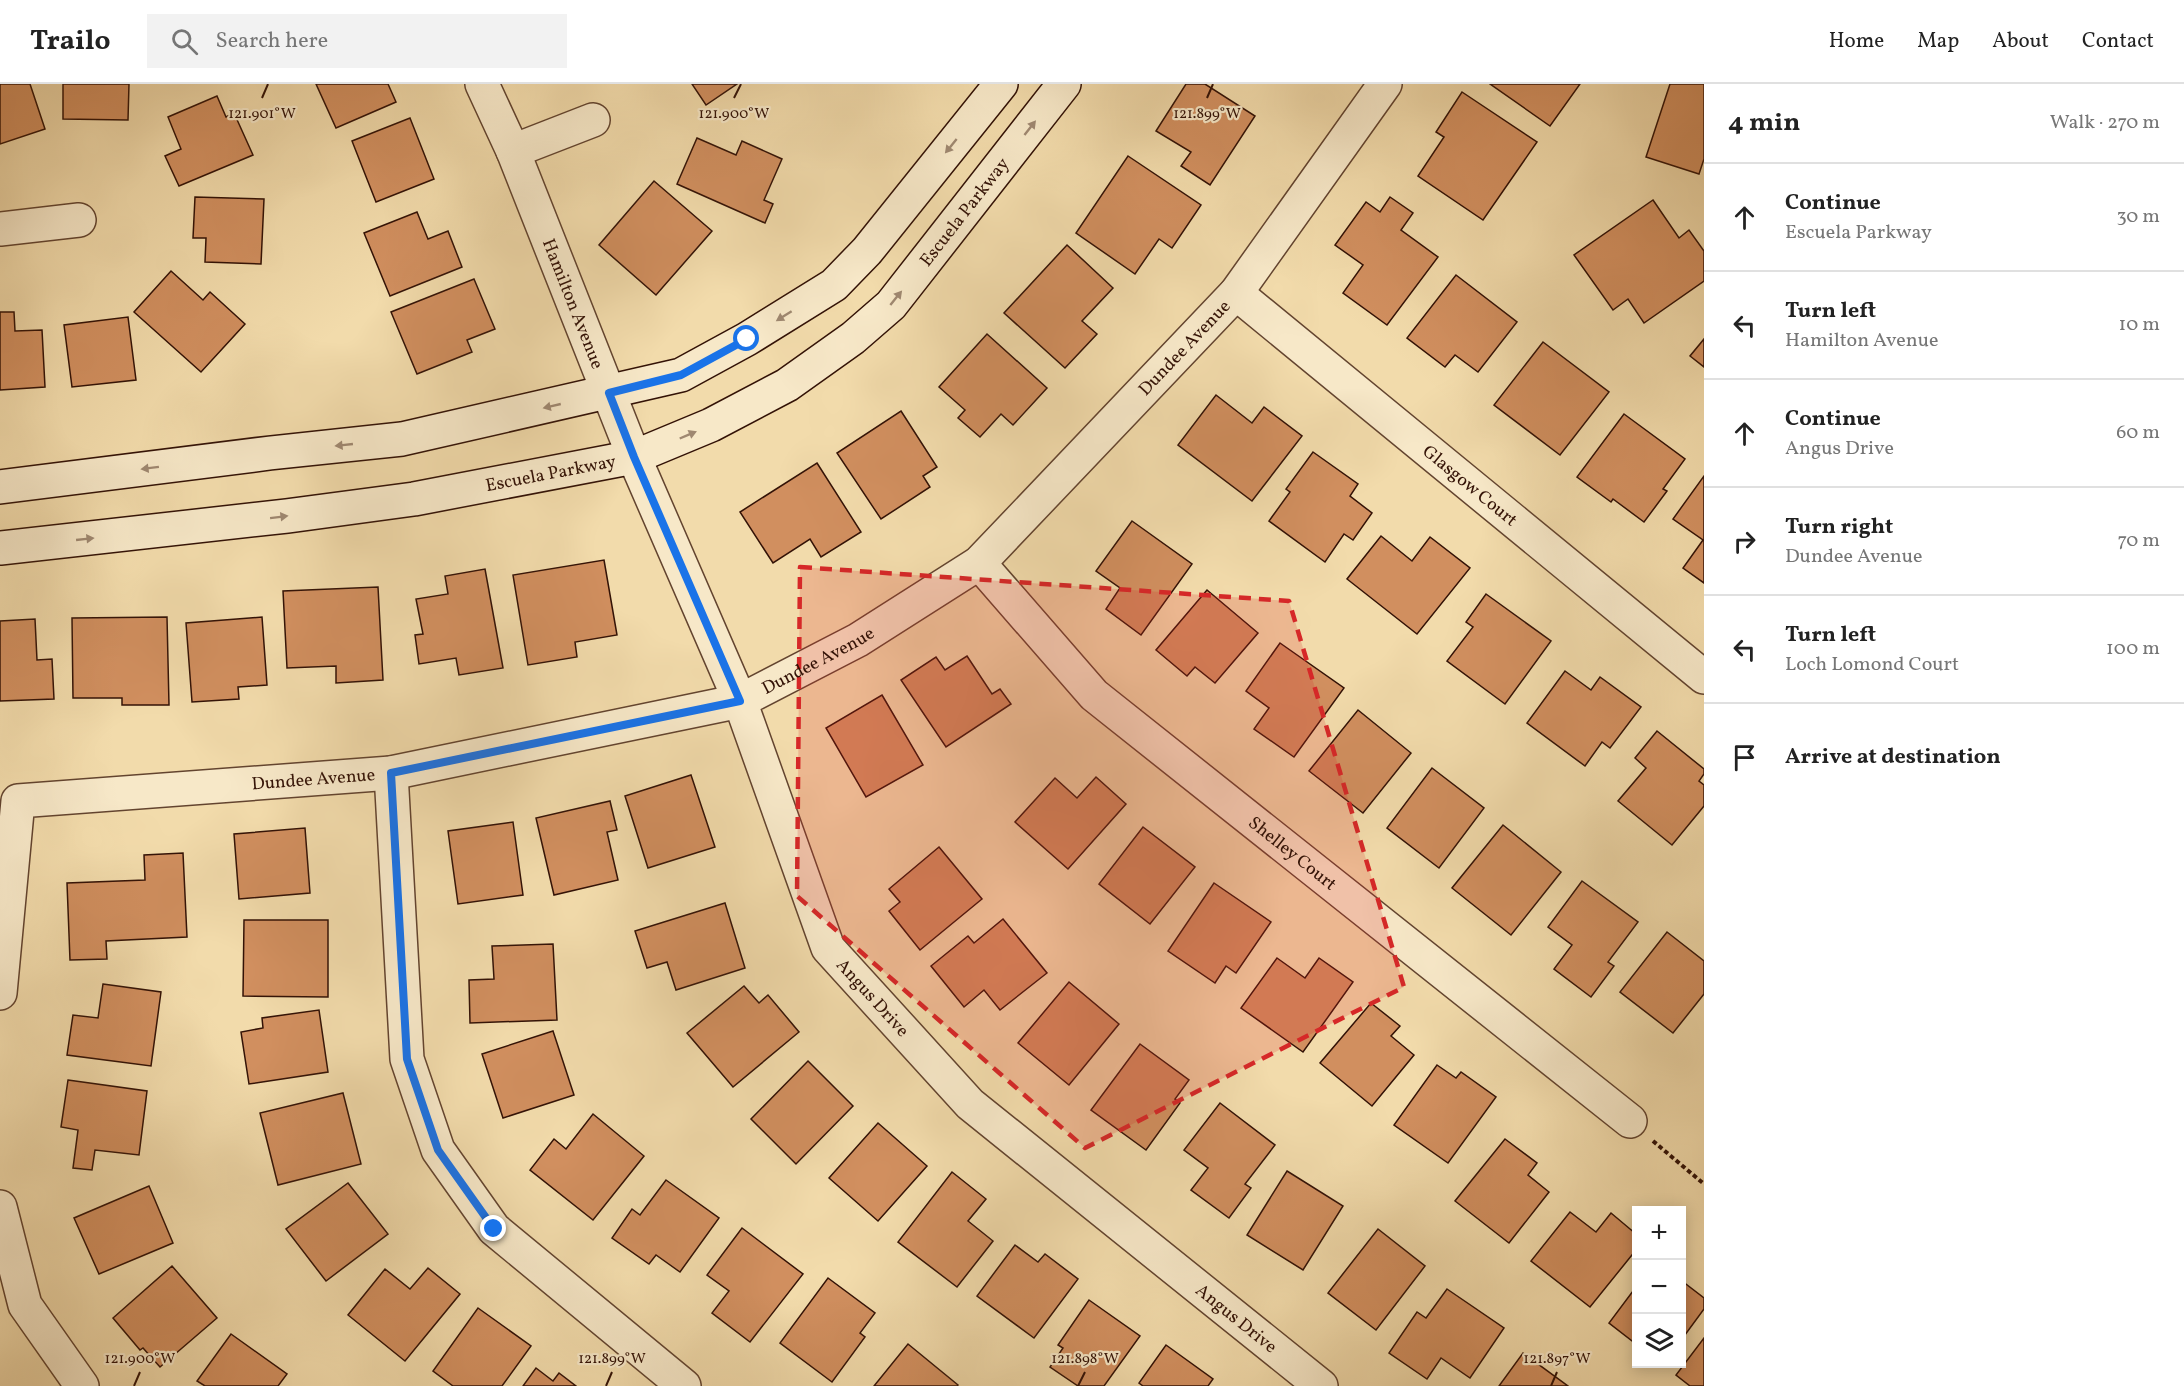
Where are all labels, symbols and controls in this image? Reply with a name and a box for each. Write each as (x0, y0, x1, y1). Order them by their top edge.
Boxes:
search box (147, 14, 567, 68)
text: Trailo (30, 22, 111, 61)
icon: search (168, 25, 201, 58)
text: Search here (216, 26, 328, 57)
text: Home (1829, 27, 1884, 56)
text: Map (1917, 27, 1959, 56)
text: About (1992, 27, 2049, 56)
text: Contact (2082, 27, 2154, 56)
text: 121.901°W (228, 104, 296, 125)
text: 121.900°W (699, 104, 769, 125)
text: 121.899°W (1173, 104, 1241, 125)
text: 4 min (1728, 105, 1800, 141)
text: Walk · 270 m (2050, 109, 2160, 137)
one-way arrow (1023, 120, 1036, 136)
one-way arrow (945, 138, 958, 154)
street label: Escuela Parkway (915, 153, 1016, 272)
text: Continue (1785, 188, 1881, 219)
icon: ahead (1728, 201, 1761, 234)
text: 30 m (2116, 203, 2160, 231)
text: Escuela Parkway (1785, 219, 1932, 247)
street label: Hamilton Avenue (535, 235, 609, 373)
one-way arrow (890, 290, 903, 306)
street label: Dundee Avenue (1133, 295, 1237, 402)
text: Turn left (1785, 296, 1876, 327)
icon: left (1728, 309, 1761, 342)
one-way arrow (776, 310, 792, 321)
text: 10 m (2119, 311, 2160, 339)
route start (733, 325, 759, 351)
text: Hamilton Avenue (1785, 327, 1939, 355)
one-way arrow (542, 401, 561, 411)
text: Continue (1785, 404, 1881, 435)
icon: ahead (1728, 417, 1761, 450)
text: 60 m (2116, 419, 2160, 447)
one-way arrow (679, 430, 697, 440)
text: Angus Drive (1785, 435, 1894, 463)
one-way arrow (335, 440, 354, 450)
street label: Glasgow Court (1416, 440, 1522, 533)
street label: Escuela Parkway (484, 450, 618, 499)
one-way arrow (141, 464, 160, 473)
one-way arrow (270, 512, 289, 522)
text: Turn right (1785, 512, 1893, 543)
icon: right (1728, 525, 1761, 558)
text: 70 m (2117, 527, 2160, 555)
one-way arrow (76, 534, 95, 544)
text: Dundee Avenue (1785, 543, 1922, 571)
text: Turn left (1785, 620, 1876, 651)
street label: Dundee Avenue (758, 622, 880, 702)
icon: left (1728, 633, 1761, 666)
text: 100 m (2106, 635, 2160, 663)
text: Loch Lomond Court (1785, 651, 1959, 679)
icon: arrive (1728, 741, 1761, 774)
text: Arrive at destination (1785, 742, 2001, 773)
street label: Dundee Avenue (251, 763, 376, 797)
street label: Shelley Court (1242, 811, 1341, 897)
street label: Angus Drive (830, 954, 914, 1043)
map controls (1632, 1206, 1686, 1368)
button: + (1632, 1206, 1686, 1260)
route end (480, 1215, 506, 1241)
button: − (1632, 1260, 1686, 1314)
street label: Angus Drive (1190, 1279, 1282, 1360)
button: layers (1632, 1314, 1686, 1368)
text: 121.900°W (105, 1349, 175, 1370)
text: 121.899°W (578, 1349, 646, 1370)
text: 121.898°W (1051, 1349, 1119, 1370)
text: 121.897°W (1523, 1349, 1591, 1370)

